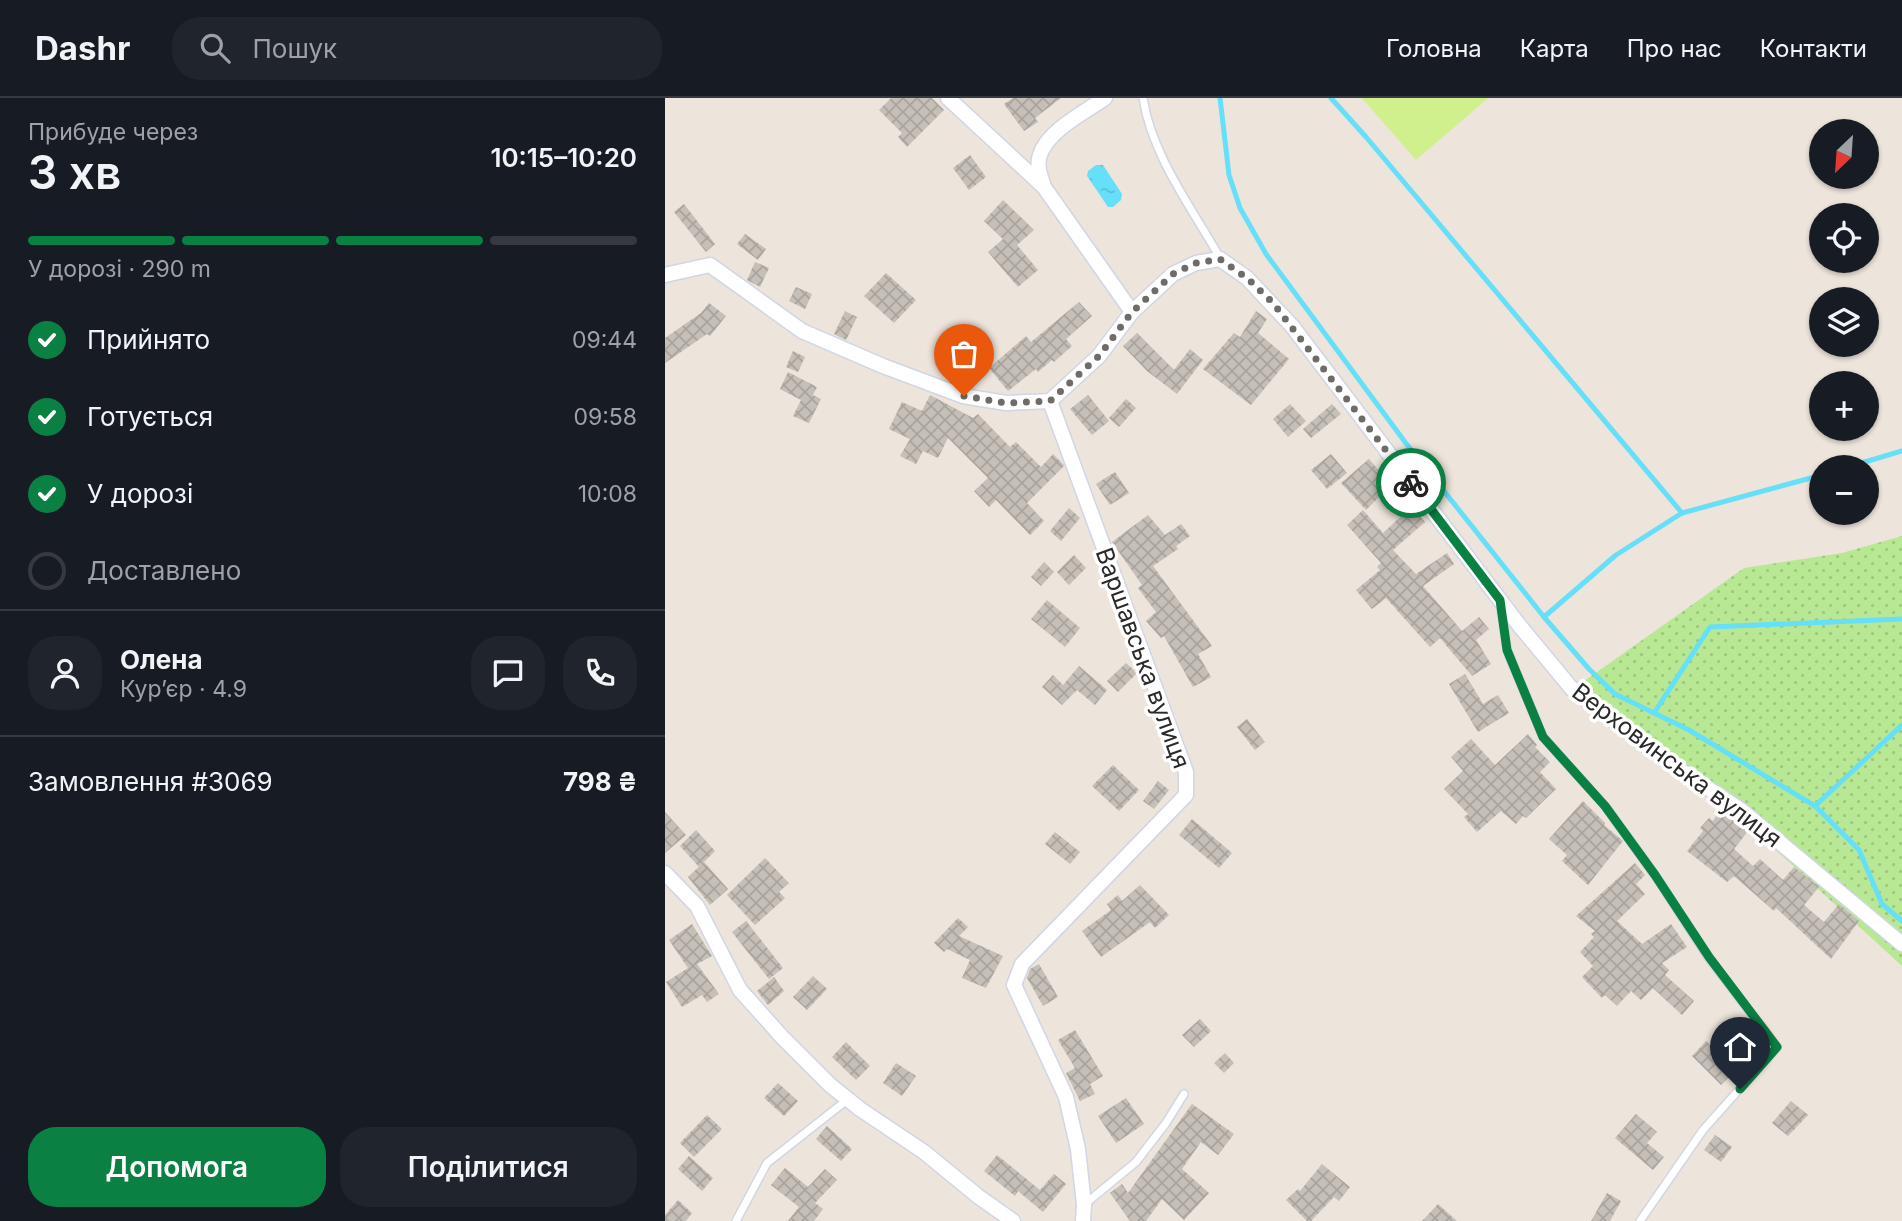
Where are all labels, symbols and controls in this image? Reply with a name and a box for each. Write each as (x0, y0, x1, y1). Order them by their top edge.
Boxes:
search box (172, 17, 662, 80)
text: Dashr (35, 28, 130, 68)
icon: search (196, 29, 234, 67)
text: Пошук (252, 33, 337, 64)
text: Головна (1386, 34, 1482, 63)
text: Карта (1520, 34, 1589, 63)
text: Про нас (1627, 34, 1722, 63)
text: Контакти (1760, 34, 1867, 63)
text: Прибуде через (28, 118, 198, 146)
north arrow (1809, 119, 1879, 189)
map controls (1809, 119, 1879, 525)
text: 10:15–10:20 (490, 142, 637, 173)
text: 3 хв (28, 144, 121, 200)
button: locate (1809, 203, 1879, 273)
text: У дорозі · 290 m (28, 255, 211, 283)
button: layers (1809, 287, 1879, 357)
icon: check (28, 321, 66, 359)
text: Прийнято (87, 324, 210, 355)
pin (934, 324, 994, 396)
text: 09:44 (572, 326, 637, 354)
icon: bag (945, 335, 983, 373)
button: + (1809, 371, 1879, 441)
icon: check (28, 398, 66, 436)
text: Готується (87, 401, 213, 432)
text: 09:58 (573, 403, 637, 431)
courier (1376, 448, 1446, 518)
button: − (1809, 455, 1879, 525)
icon: bike (1392, 464, 1430, 502)
icon: check (28, 475, 66, 513)
text: У дорозі (87, 478, 193, 509)
text: 10:08 (578, 480, 637, 508)
street label: Варшавська вулиця (1090, 544, 1196, 772)
text: Доставлено (87, 555, 241, 586)
button: person (28, 636, 102, 710)
button: chat (471, 636, 545, 710)
button: phone (563, 636, 637, 710)
text: Олена (120, 644, 203, 675)
text: Кур’єр · 4.9 (120, 675, 247, 703)
street label: Верховинська вулиця (1567, 677, 1787, 853)
text: Замовлення #3069 (28, 766, 273, 797)
text: 798 ₴ (563, 766, 637, 797)
pin (1710, 1017, 1770, 1089)
icon: home (1721, 1028, 1759, 1066)
button: Допомога (28, 1127, 326, 1207)
button: Поділитися (340, 1127, 637, 1207)

